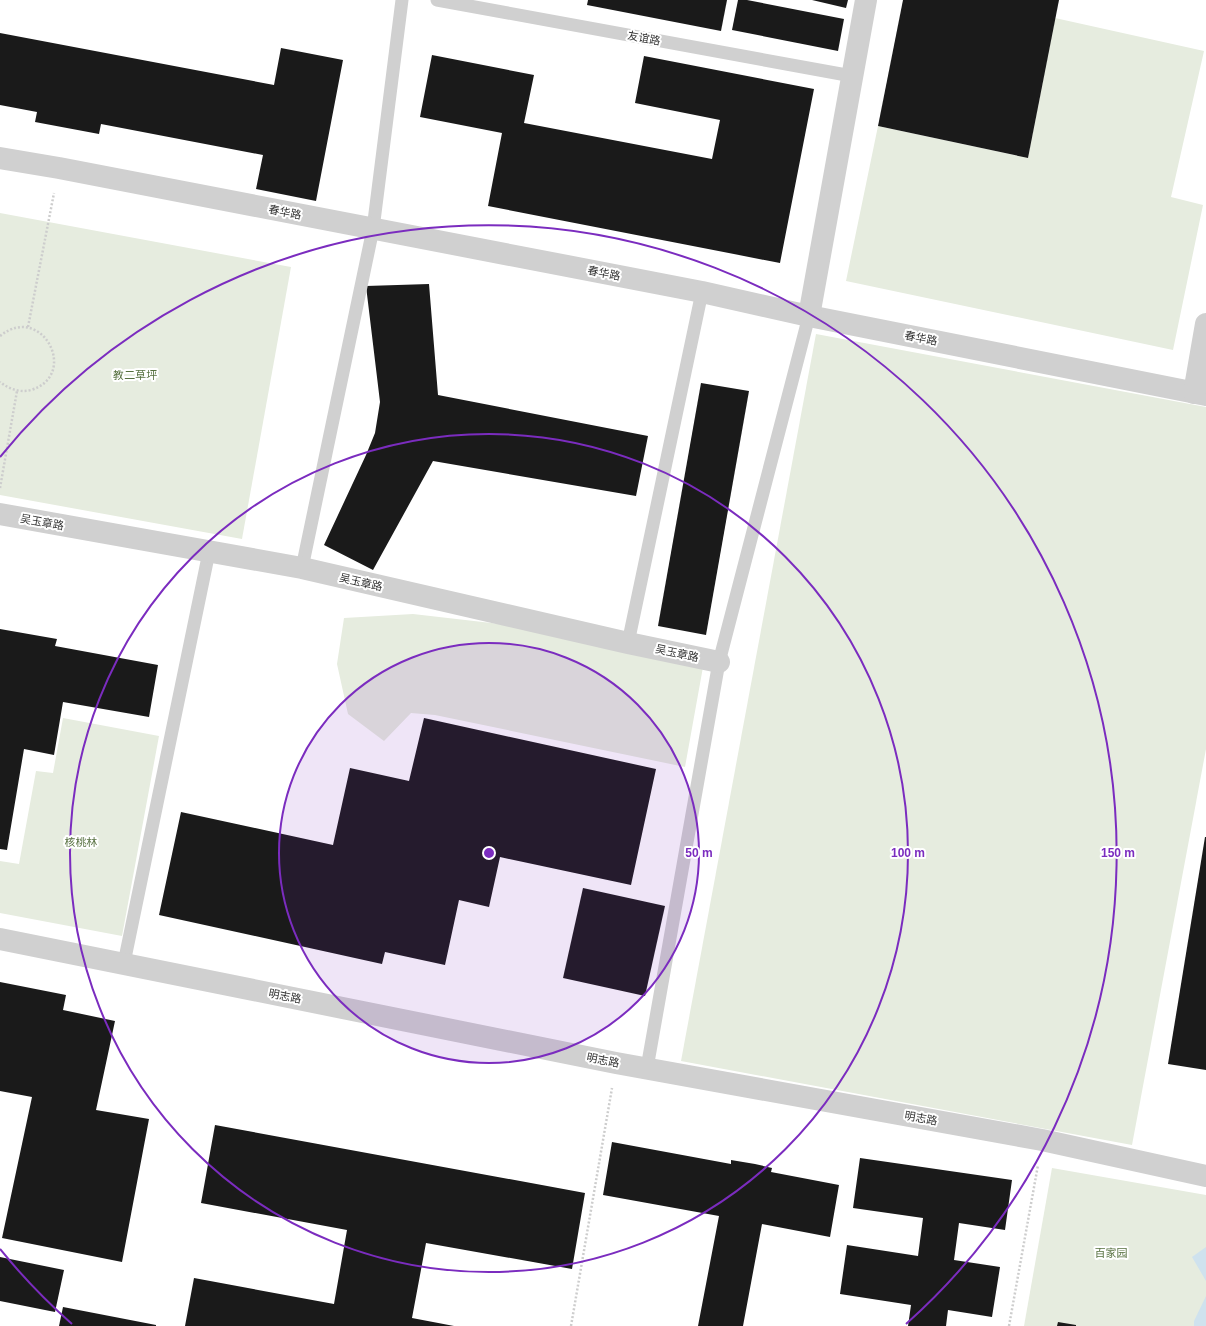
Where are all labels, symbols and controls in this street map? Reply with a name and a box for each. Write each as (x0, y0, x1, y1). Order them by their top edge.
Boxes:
street label: 友谊路 (627, 29, 661, 47)
street label: 春华路 (268, 203, 302, 221)
street label: 春华路 (587, 264, 621, 282)
street label: 春华路 (904, 329, 938, 347)
park label: 教二草坪 (113, 369, 157, 381)
street label: 吴玉章路 (19, 512, 65, 532)
street label: 吴玉章路 (338, 571, 384, 593)
street label: 吴玉章路 (654, 643, 700, 663)
park label: 核桃林 (65, 836, 98, 848)
centre of rings (482, 846, 496, 860)
text: 50 m (685, 846, 713, 860)
text: 100 m (891, 846, 925, 860)
text: 150 m (1101, 846, 1135, 860)
street label: 明志路 (268, 987, 302, 1005)
street label: 明志路 (586, 1051, 620, 1069)
street label: 明志路 (904, 1109, 938, 1127)
park label: 百家园 (1095, 1247, 1128, 1259)

